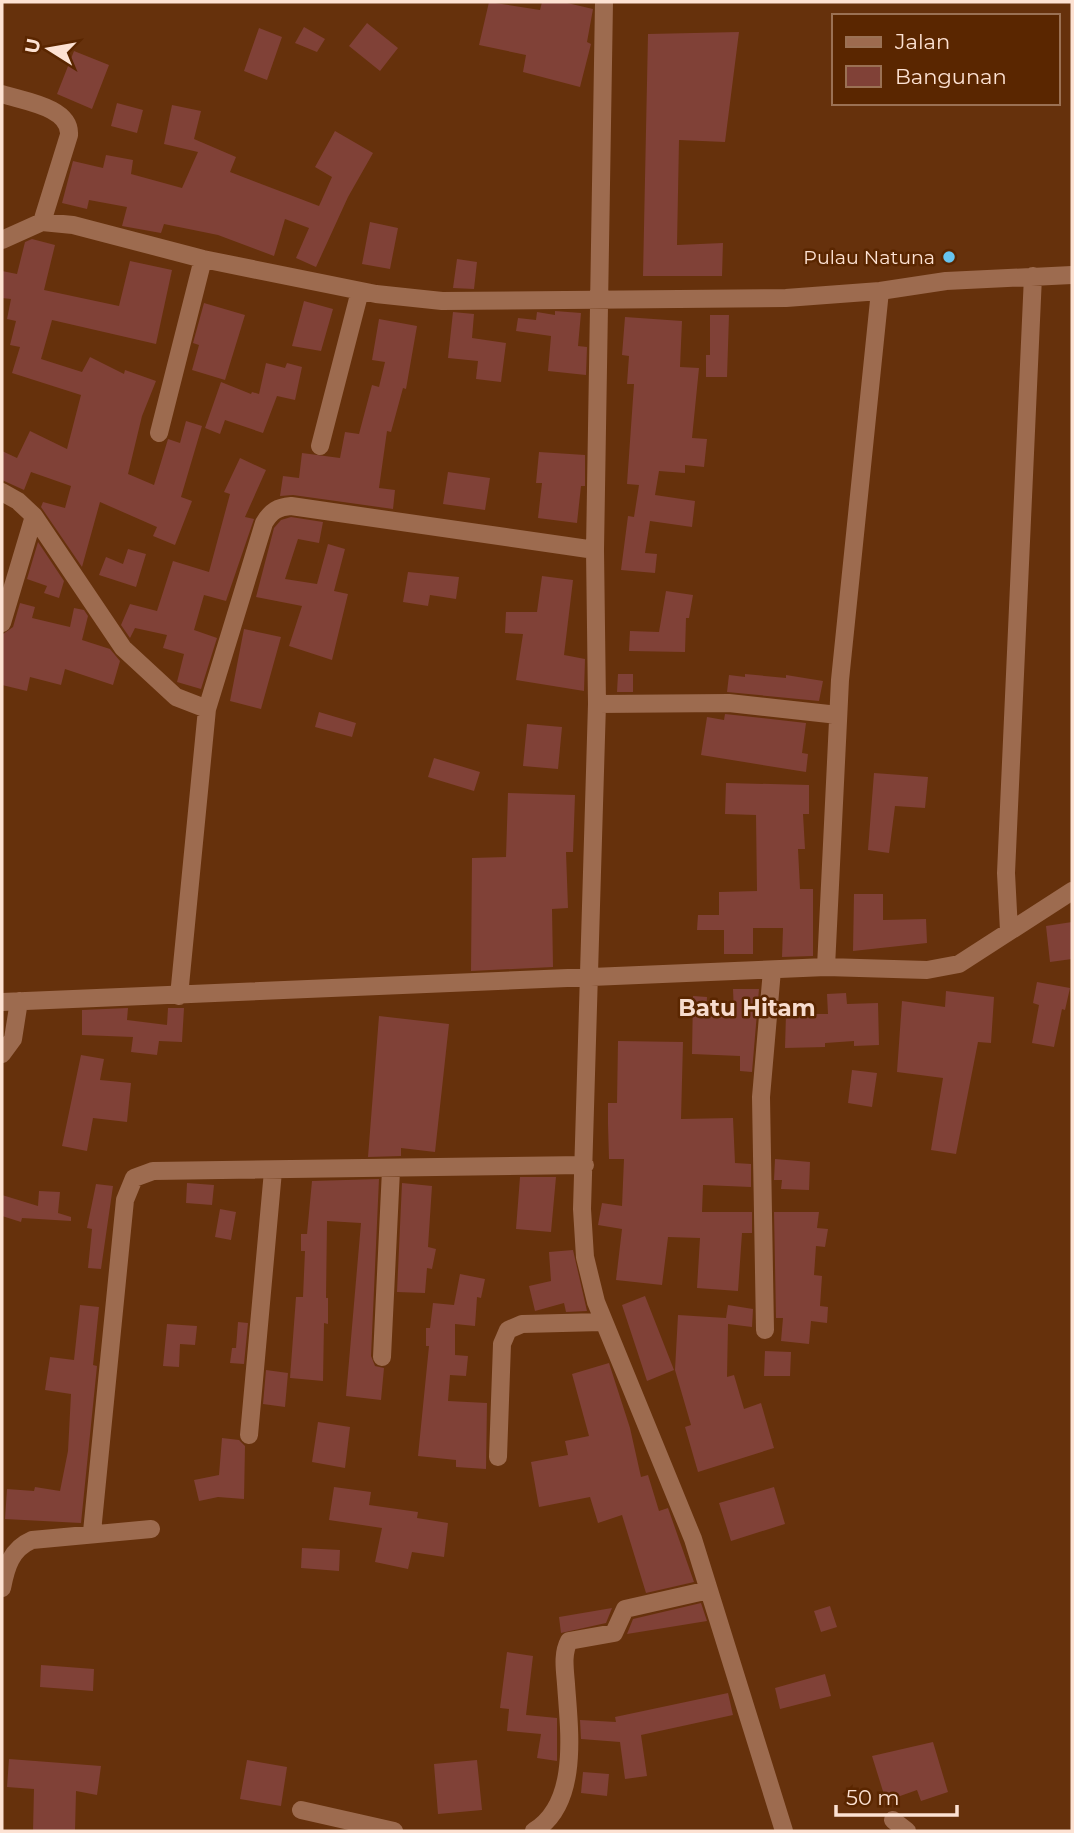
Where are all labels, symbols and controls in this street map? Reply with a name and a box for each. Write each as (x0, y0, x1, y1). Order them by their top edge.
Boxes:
north arrow (14, 14, 84, 84)
legend (832, 14, 1060, 105)
text: Jalan (894, 29, 950, 54)
text: U (20, 36, 46, 55)
text: Bangunan (895, 64, 1007, 89)
place label: Pulau Natuna (803, 246, 935, 269)
marker: Pulau Natuna (941, 249, 957, 265)
district label: Batu Hitam (678, 994, 816, 1022)
scale bar (836, 1773, 957, 1817)
text: 50 m (846, 1785, 900, 1810)

